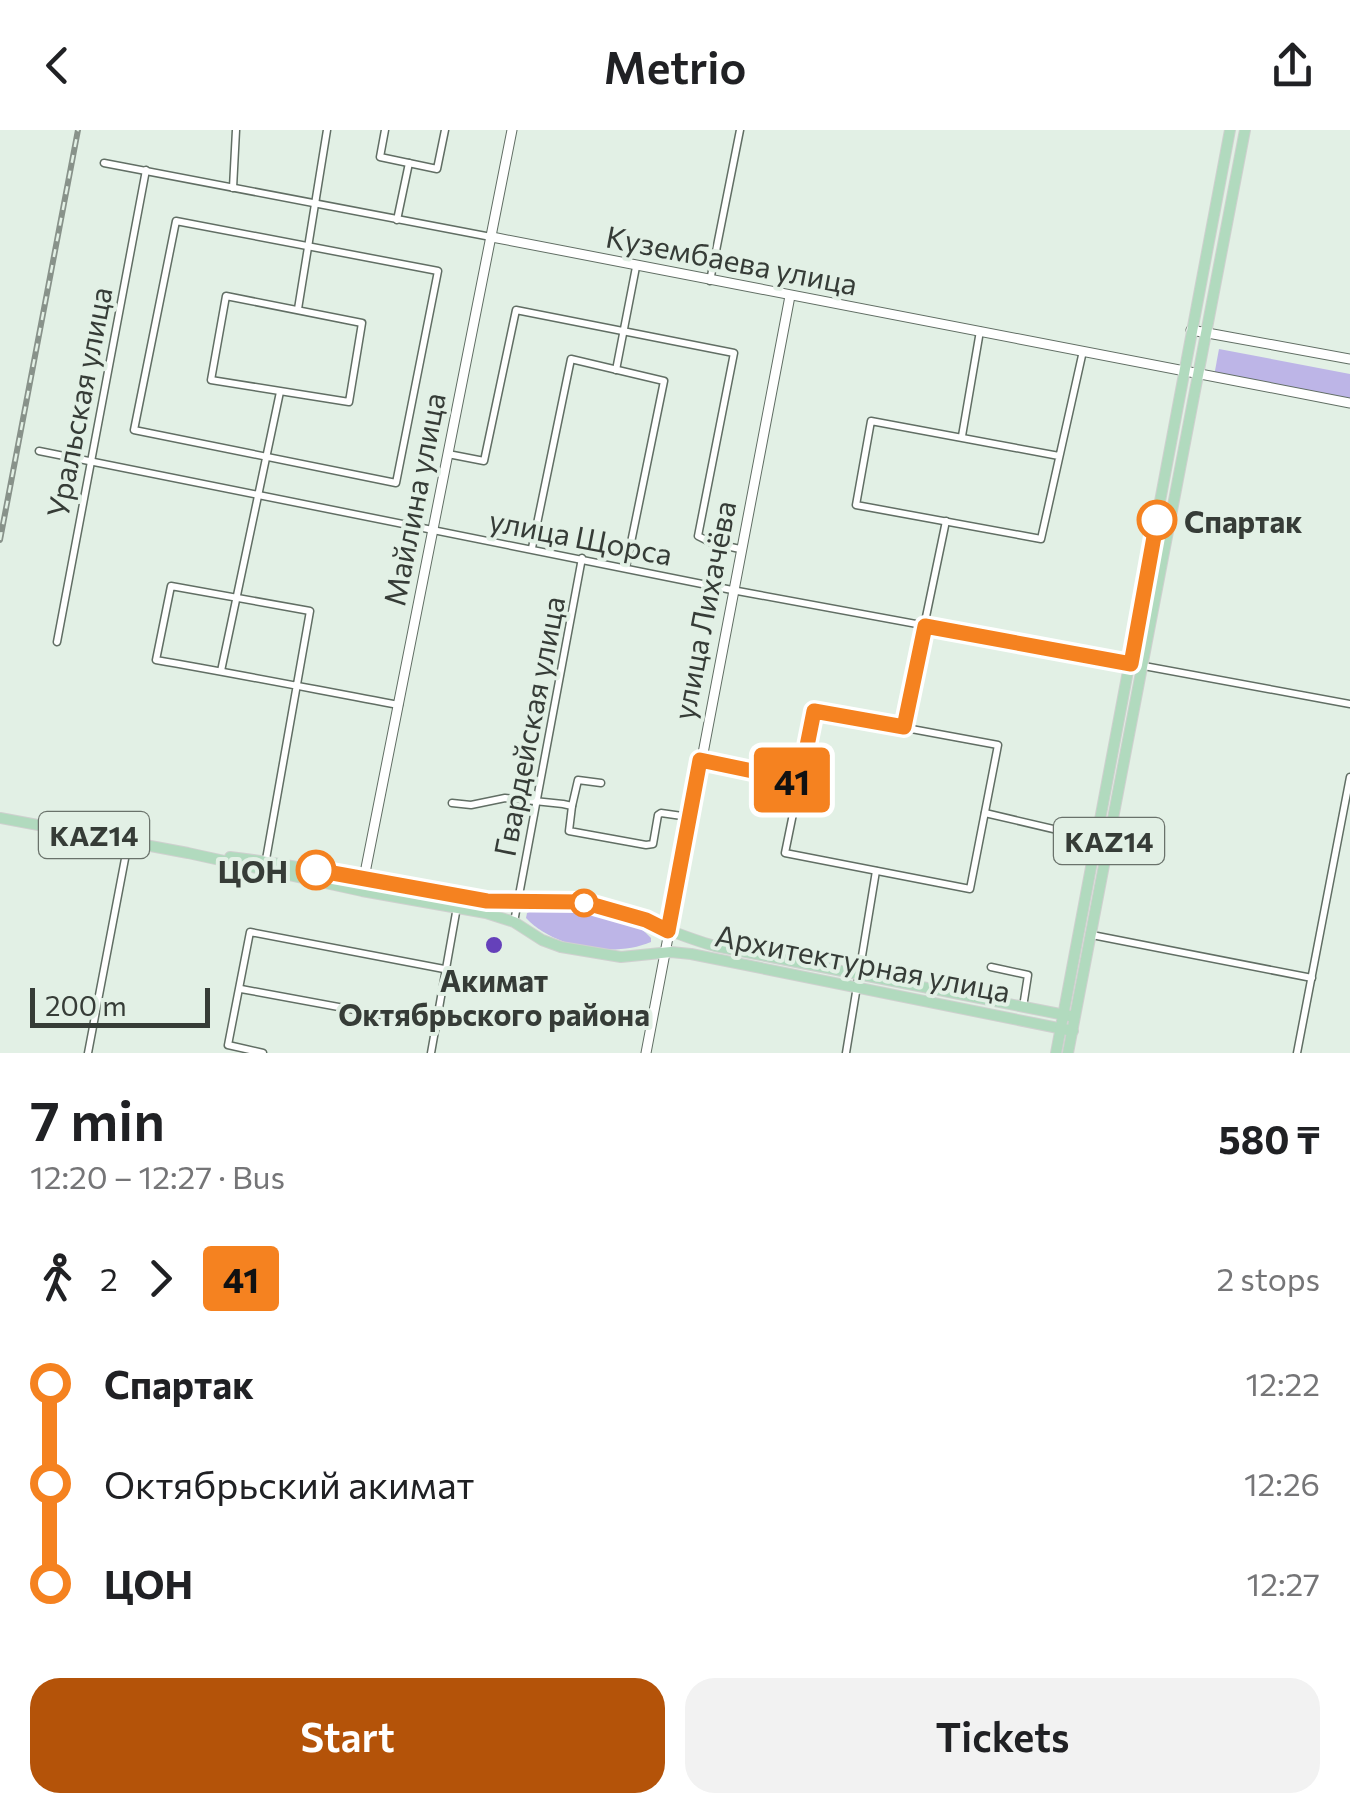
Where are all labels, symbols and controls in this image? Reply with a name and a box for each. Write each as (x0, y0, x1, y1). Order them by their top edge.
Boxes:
icon: back (30, 38, 85, 93)
text: Metrio (604, 38, 746, 93)
icon: share (1265, 38, 1320, 93)
street label: Кузембаева улица (603, 216, 861, 302)
street label: Уральская улица (37, 284, 119, 520)
street label: Майлина улица (374, 389, 452, 609)
street label: улица Лихачёва (664, 497, 742, 723)
street label: улица Щорса (486, 500, 676, 572)
marker: Спартак (1138, 501, 1176, 539)
place label: Спартак (1184, 502, 1302, 539)
street label: Гвардейская улица (485, 593, 571, 859)
line badge: 41 (747, 748, 837, 812)
text: 41 (774, 759, 810, 802)
road number: KAZ14 (39, 812, 149, 858)
road number: KAZ14 (1054, 818, 1164, 864)
marker: ЦОН (297, 851, 335, 889)
place label: ЦОН (218, 852, 288, 889)
unlabelled marker (571, 890, 597, 916)
street label: Архитектурная улица (712, 915, 1014, 1009)
marker: Акимат Октябрьского района (483, 934, 505, 956)
place label: Акимат Октябрьского района (338, 961, 650, 1032)
scale bar (30, 983, 210, 1028)
text: 200 m (45, 988, 127, 1022)
text: 7 min (30, 1085, 165, 1152)
text: 580 ₸ (1219, 1115, 1320, 1162)
text: 12:20 – 12:27 · Bus (30, 1156, 285, 1196)
icon: walk (30, 1251, 85, 1306)
icon: forward (133, 1251, 188, 1306)
text: 41 (223, 1257, 259, 1300)
text: 2 (100, 1258, 118, 1298)
text: 2 stops (1216, 1258, 1320, 1298)
text: Спартак (104, 1360, 254, 1407)
text: 12:22 (1246, 1363, 1320, 1403)
text: Октябрьский акимат (104, 1460, 474, 1507)
text: 12:26 (1244, 1463, 1320, 1503)
text: ЦОН (104, 1560, 193, 1607)
text: 12:27 (1246, 1563, 1320, 1603)
button: Start (30, 1678, 665, 1793)
button: Tickets (685, 1678, 1320, 1793)

